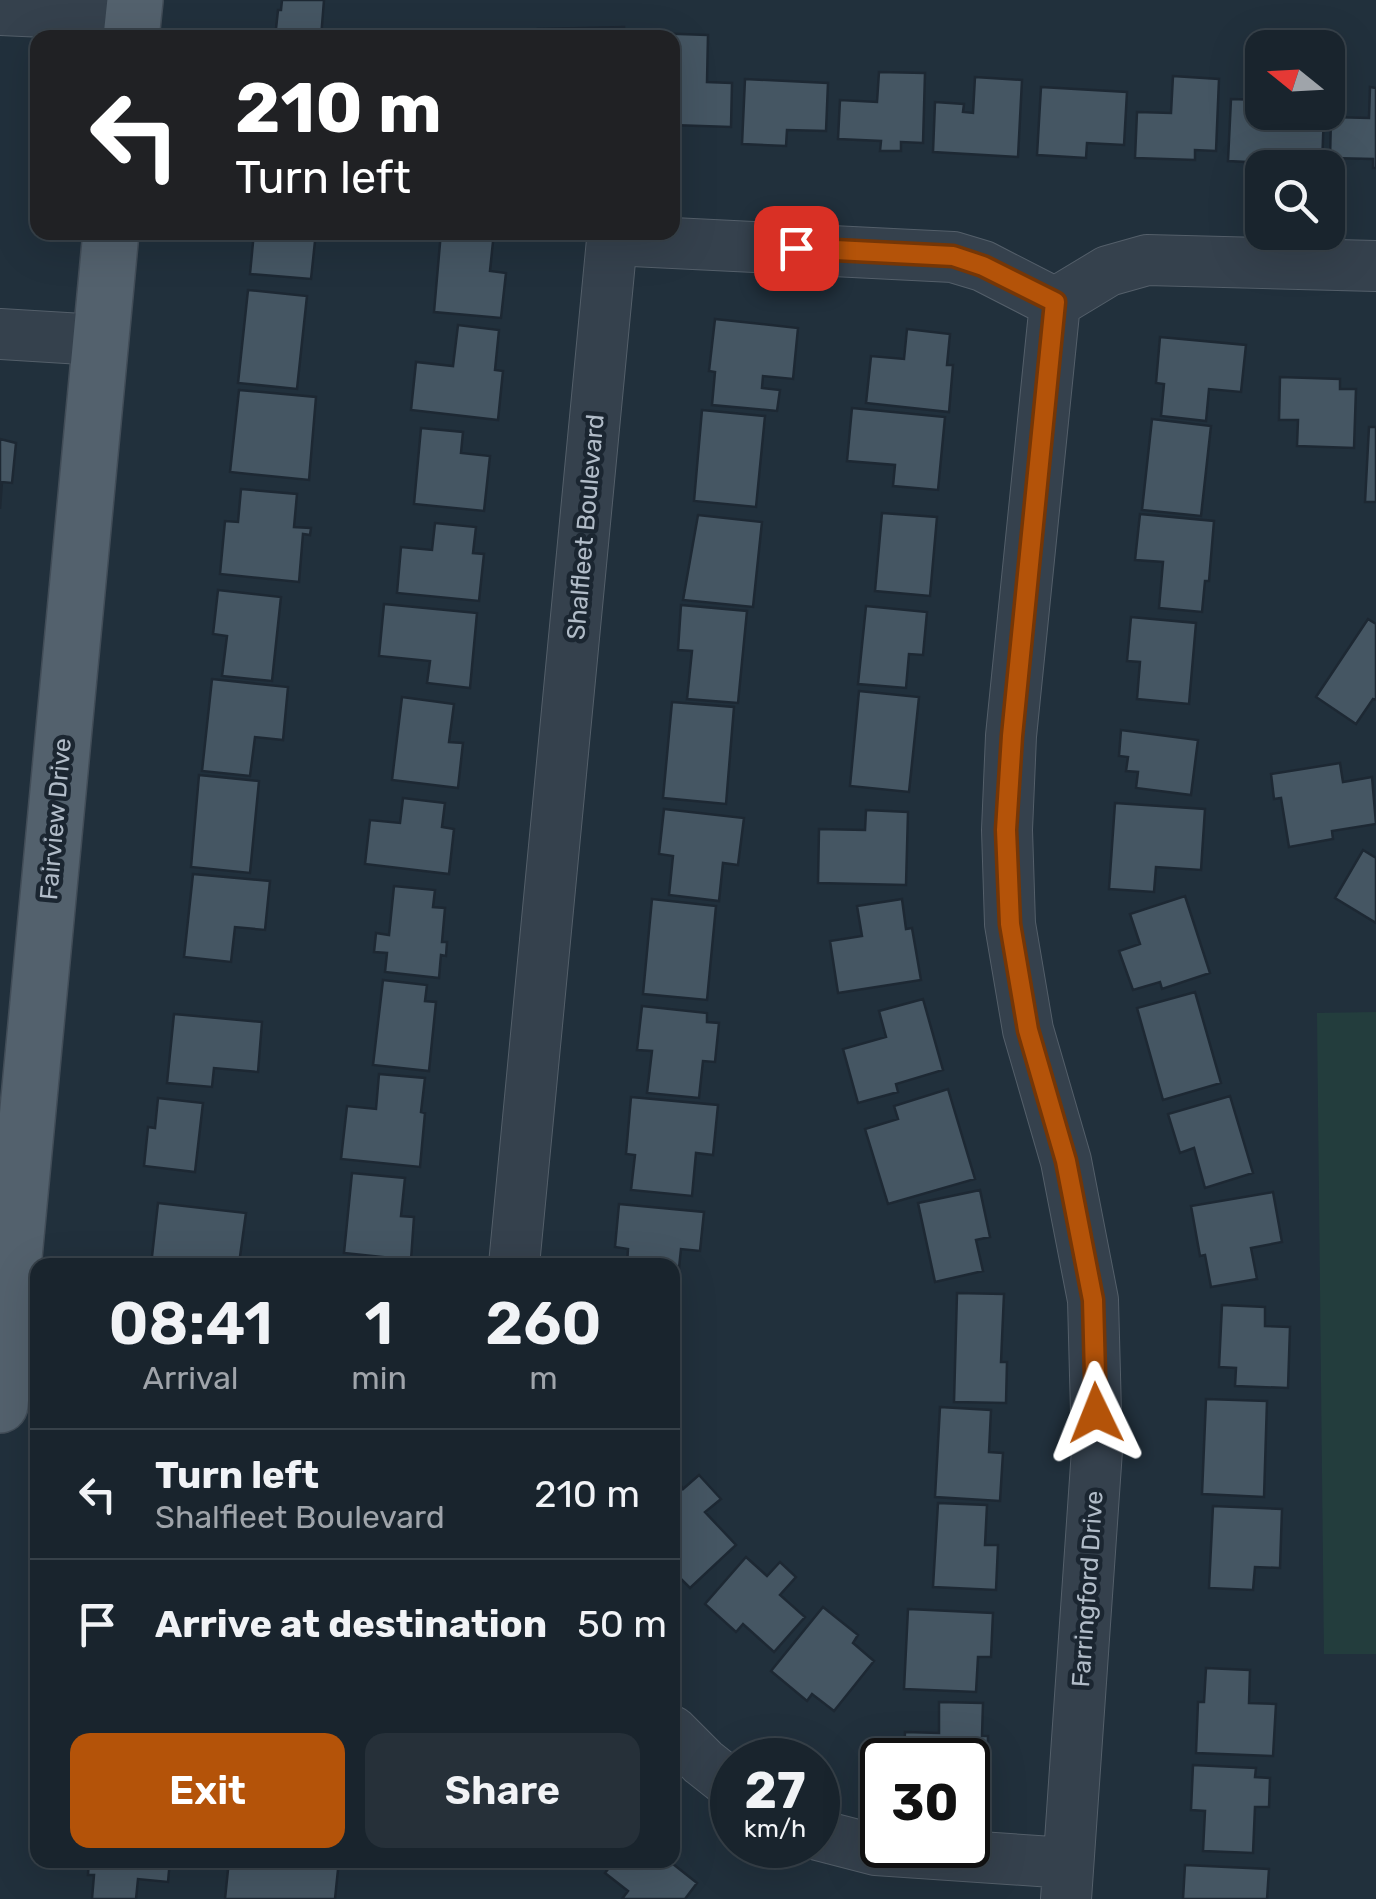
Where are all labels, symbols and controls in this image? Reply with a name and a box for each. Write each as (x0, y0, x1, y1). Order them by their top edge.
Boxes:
north arrow (1245, 30, 1345, 130)
map controls (1245, 30, 1345, 250)
text: 210 m (235, 67, 442, 150)
icon: left (70, 70, 200, 200)
button: search (1245, 150, 1345, 250)
text: Turn left (235, 151, 411, 204)
pin (754, 206, 839, 291)
icon: arrive (769, 221, 824, 276)
street label: Shalfleet Boulevard (561, 413, 610, 641)
street label: Fairview Drive (34, 737, 77, 901)
text: 08:41 (108, 1288, 273, 1359)
text: 1 (365, 1288, 393, 1359)
text: 260 (485, 1288, 602, 1359)
text: Arrival (143, 1359, 239, 1397)
text: min (351, 1359, 407, 1397)
text: m (529, 1359, 558, 1397)
position arrow (1044, 1361, 1148, 1465)
text: Turn left (155, 1452, 319, 1498)
icon: left (70, 1467, 125, 1522)
text: 210 m (534, 1471, 640, 1517)
street label: Farringford Drive (1066, 1490, 1109, 1688)
text: Shalfleet Boulevard (155, 1498, 445, 1536)
icon: arrive (70, 1597, 125, 1652)
text: Arrive at destination (155, 1601, 547, 1647)
text: 50 m (577, 1601, 667, 1647)
button: Exit (70, 1733, 345, 1848)
button: Share (365, 1733, 640, 1848)
speed limit sign: 30 (860, 1738, 990, 1868)
text: 27 (744, 1761, 806, 1821)
text: km/h (744, 1814, 806, 1843)

